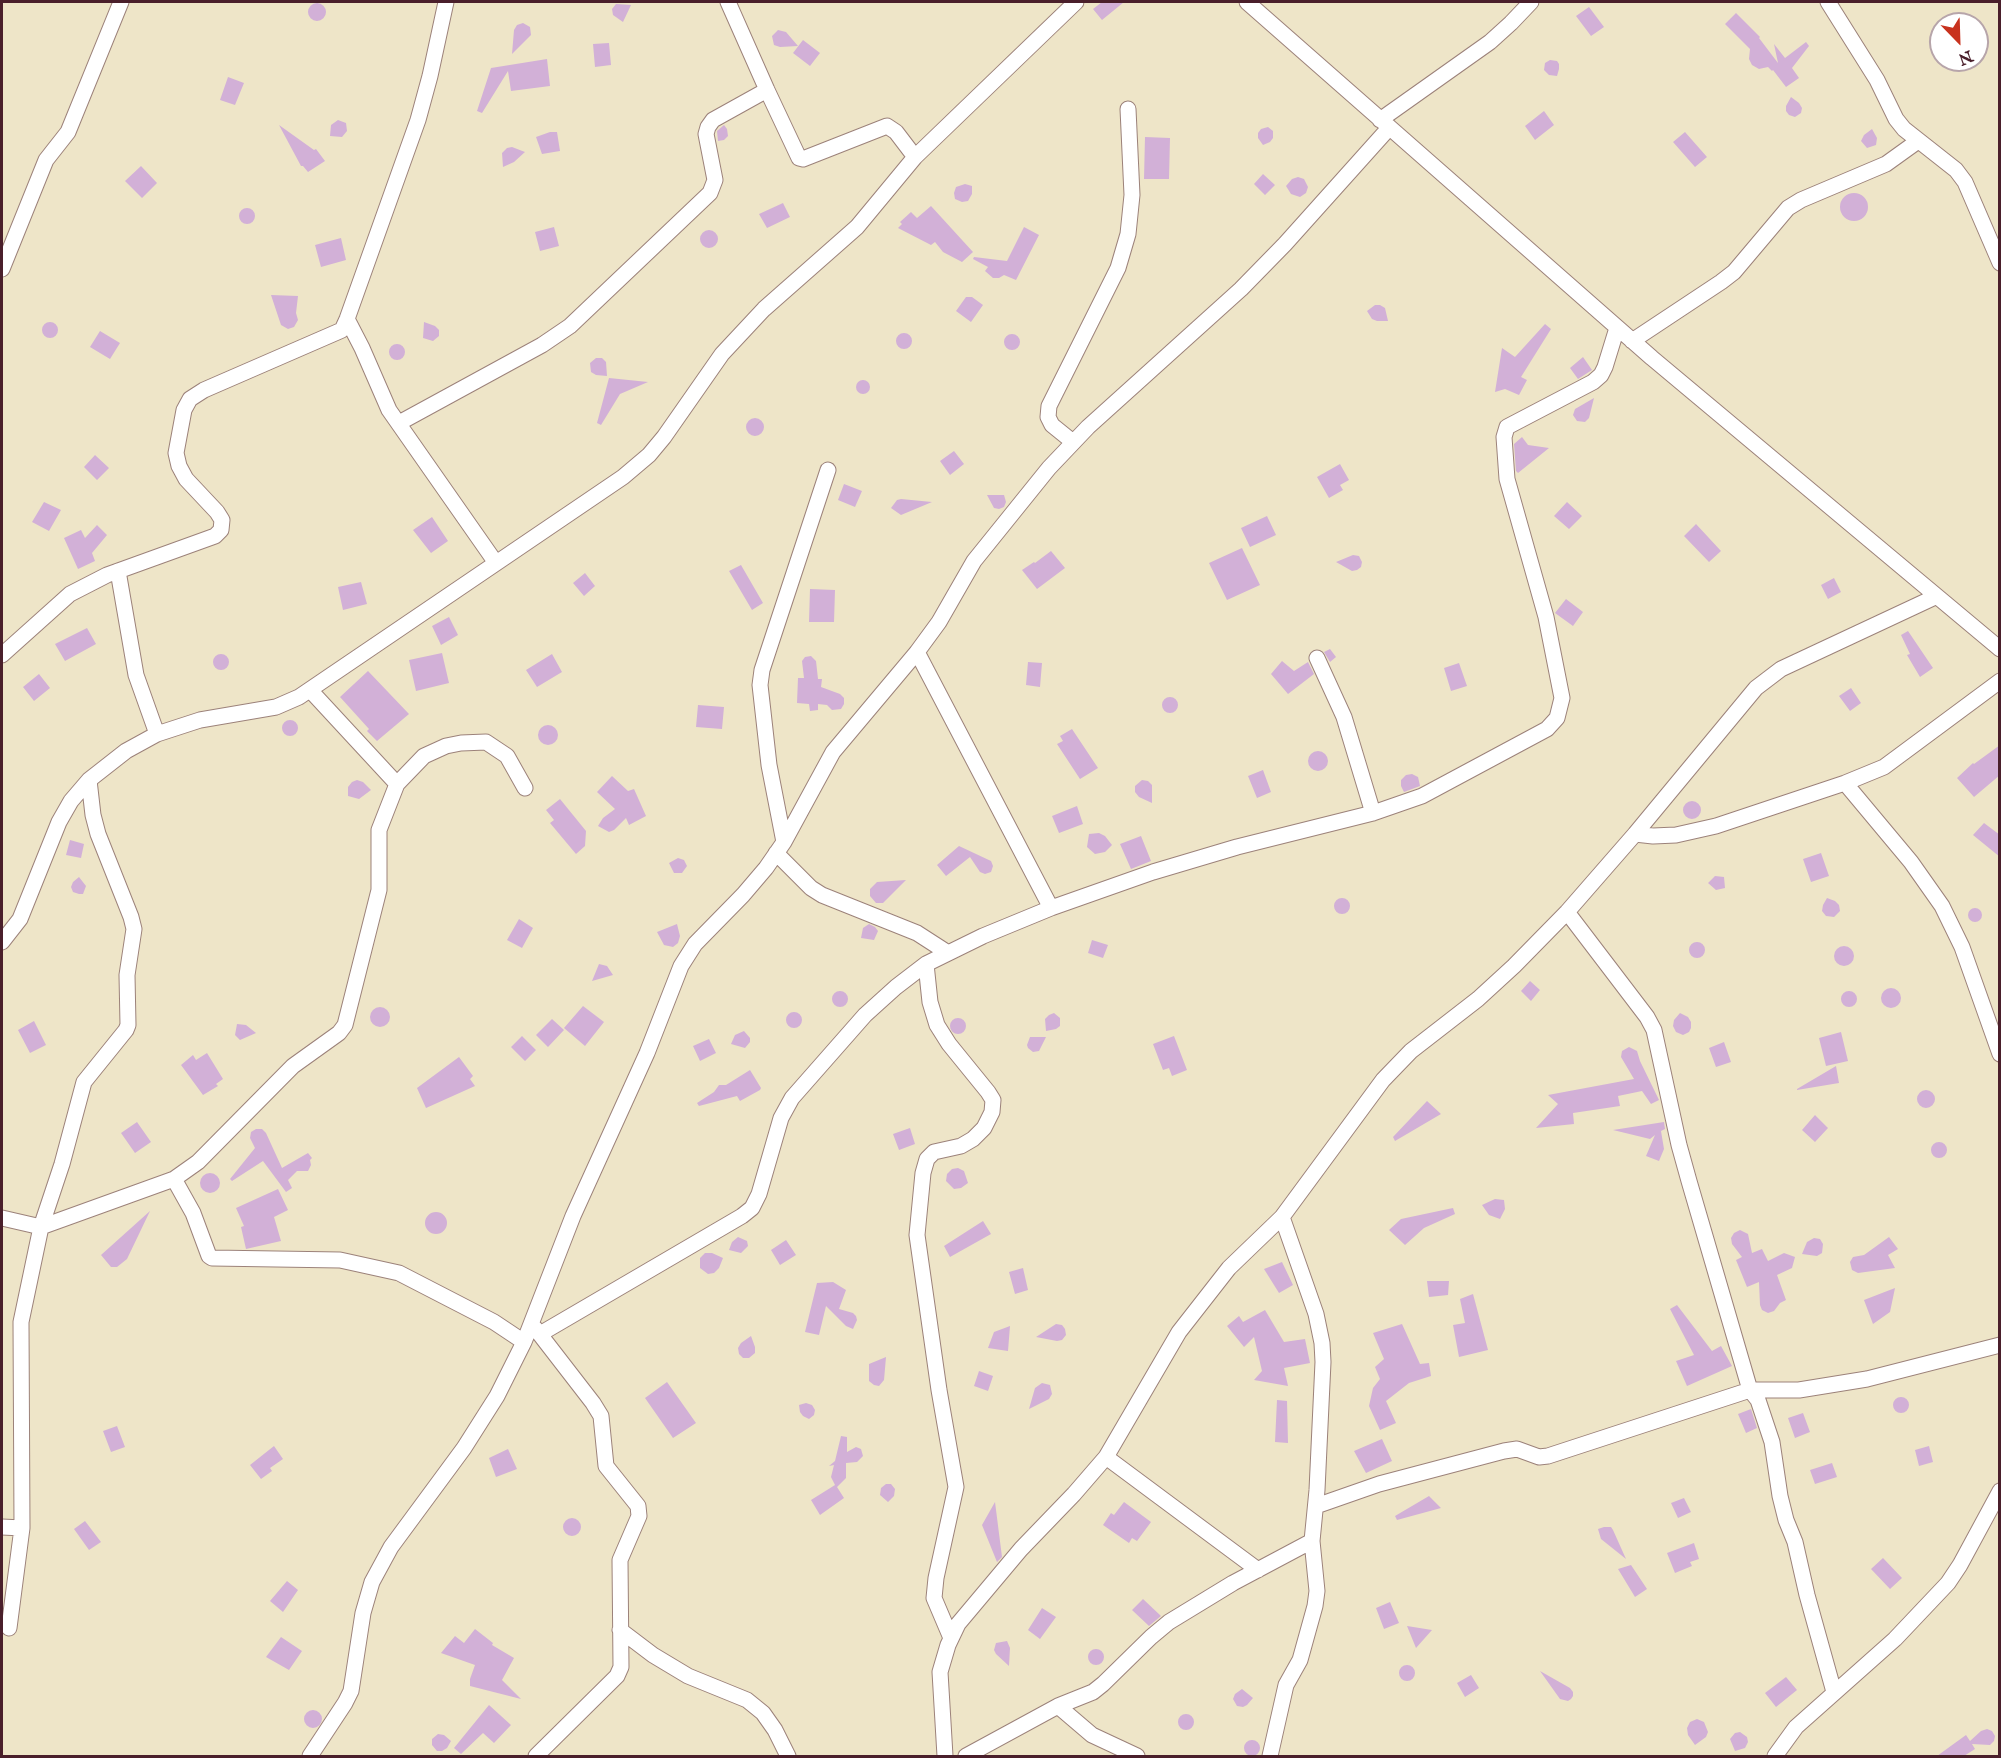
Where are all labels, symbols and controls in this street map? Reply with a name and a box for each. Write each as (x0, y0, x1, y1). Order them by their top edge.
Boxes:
north arrow (1929, 12, 1989, 72)
text: N (1955, 45, 1976, 69)

